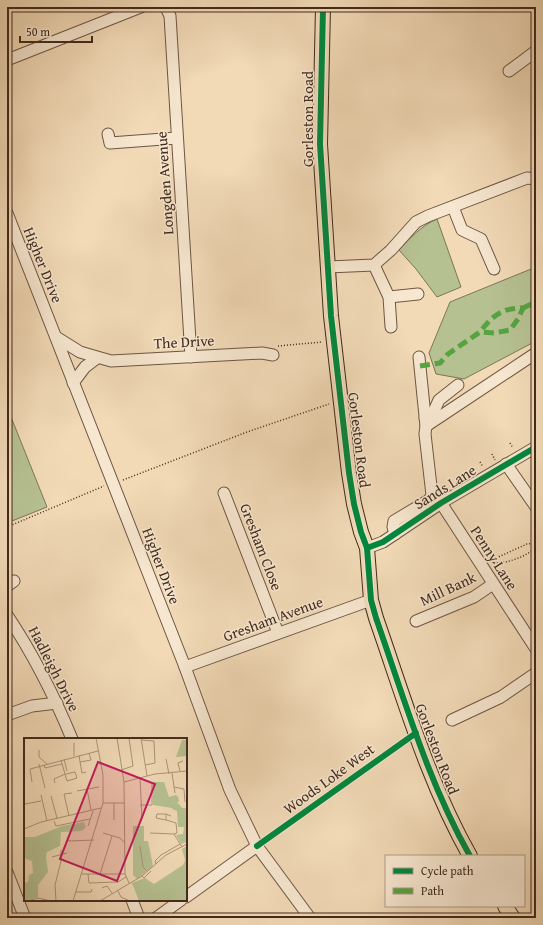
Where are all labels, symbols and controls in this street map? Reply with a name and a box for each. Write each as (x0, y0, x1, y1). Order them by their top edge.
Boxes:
scale bar (20, 18, 92, 44)
text: 50 m (26, 23, 50, 40)
street label: Gorleston Road (297, 71, 318, 167)
street label: Longden Avenue (150, 131, 179, 236)
street label: Higher Drive (19, 224, 68, 306)
street label: The Drive (153, 329, 215, 354)
street label: Gorleston Road (343, 391, 376, 489)
street label: Sands Lane (410, 459, 480, 514)
street label: Gresham Close (235, 500, 288, 593)
street label: Penny Lane (466, 522, 523, 594)
street label: Higher Drive (137, 525, 186, 607)
street label: Mill Bank (416, 566, 480, 611)
street label: Gresham Avenue (220, 591, 326, 646)
street label: Hadleigh Drive (24, 622, 85, 715)
street label: Gorleston Road (410, 700, 464, 797)
inset map (24, 738, 187, 901)
street label: Woods Loke West (279, 738, 379, 819)
legend (385, 855, 525, 907)
text: Cycle path (421, 862, 474, 879)
text: Path (421, 882, 444, 899)

